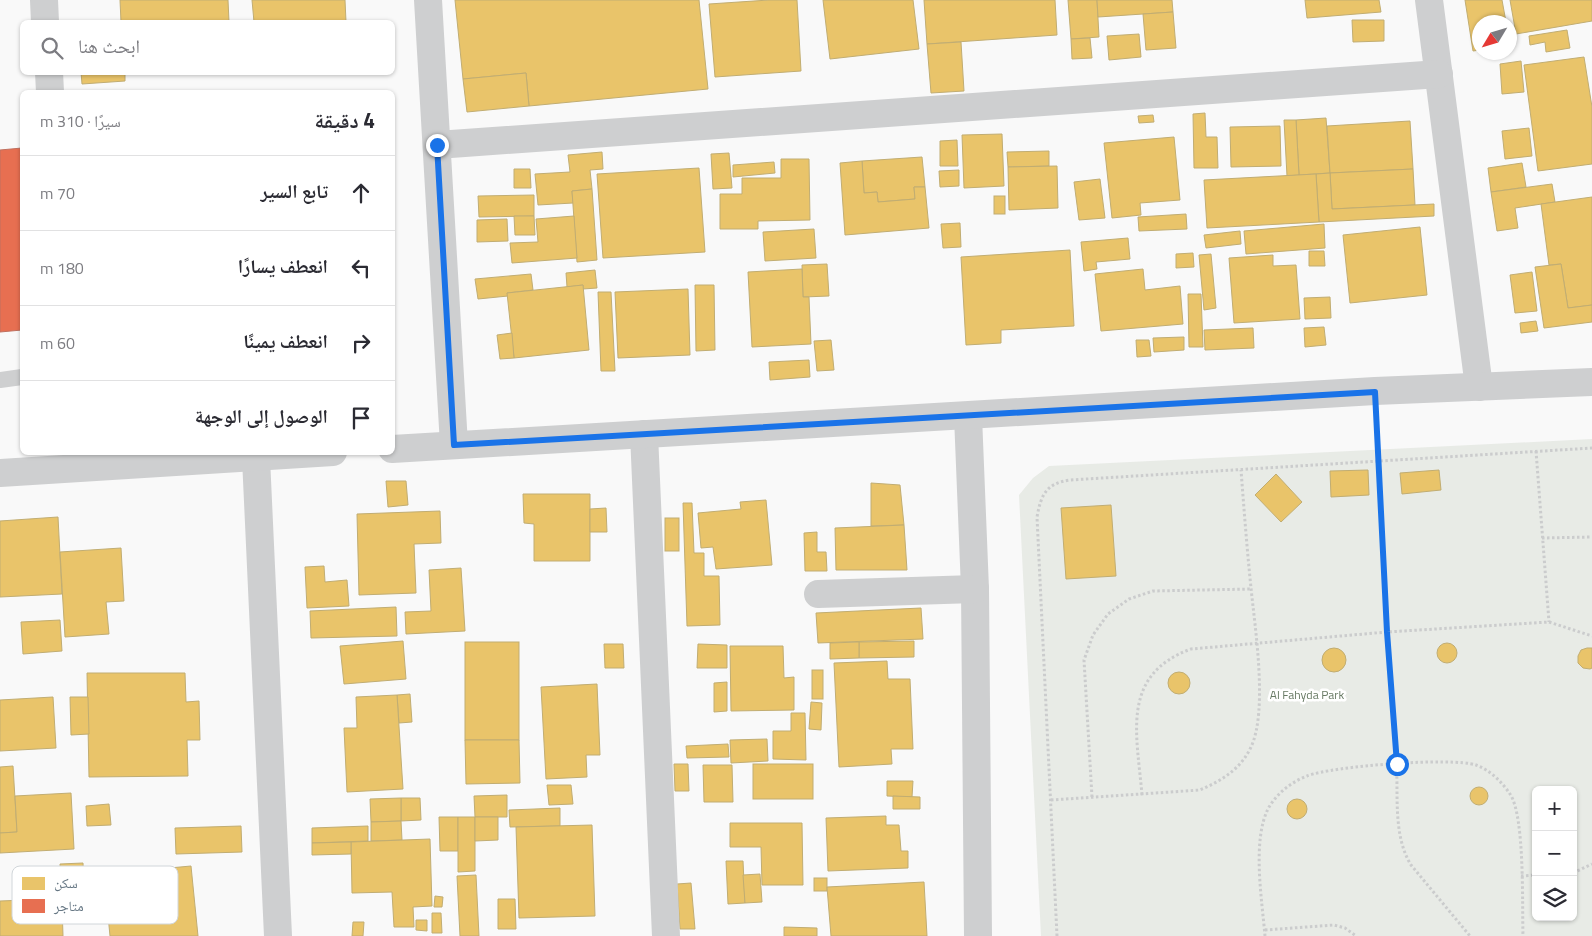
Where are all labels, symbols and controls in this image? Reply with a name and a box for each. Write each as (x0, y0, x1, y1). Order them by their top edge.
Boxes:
north arrow (1472, 15, 1517, 60)
search box (20, 20, 395, 75)
text: ابحث هنا (78, 31, 140, 60)
icon: search (38, 34, 66, 62)
text: 4 دقيقة (315, 104, 375, 136)
text: سيرًا · 310 m (40, 109, 121, 133)
route end (426, 134, 449, 157)
text: تابع السير (260, 176, 328, 205)
icon: ahead (347, 179, 375, 207)
text: 70 m (40, 181, 75, 205)
text: انعطف يسارًا (238, 251, 328, 280)
icon: left (347, 254, 375, 282)
text: 180 m (40, 256, 84, 280)
text: انعطف يمينًا (243, 326, 328, 355)
icon: right (347, 329, 375, 357)
text: 60 m (40, 331, 75, 355)
text: الوصول إلى الوجهة (195, 401, 328, 430)
icon: arrive (347, 404, 375, 432)
park label: Al Fahyda Park (1270, 685, 1345, 704)
route start (1386, 753, 1409, 776)
map controls (1532, 786, 1577, 921)
button: + (1532, 786, 1577, 831)
button: − (1532, 831, 1577, 876)
legend (12, 866, 178, 924)
text: سكن (54, 872, 78, 893)
button: layers (1532, 876, 1577, 921)
text: متاجر (53, 895, 84, 916)

